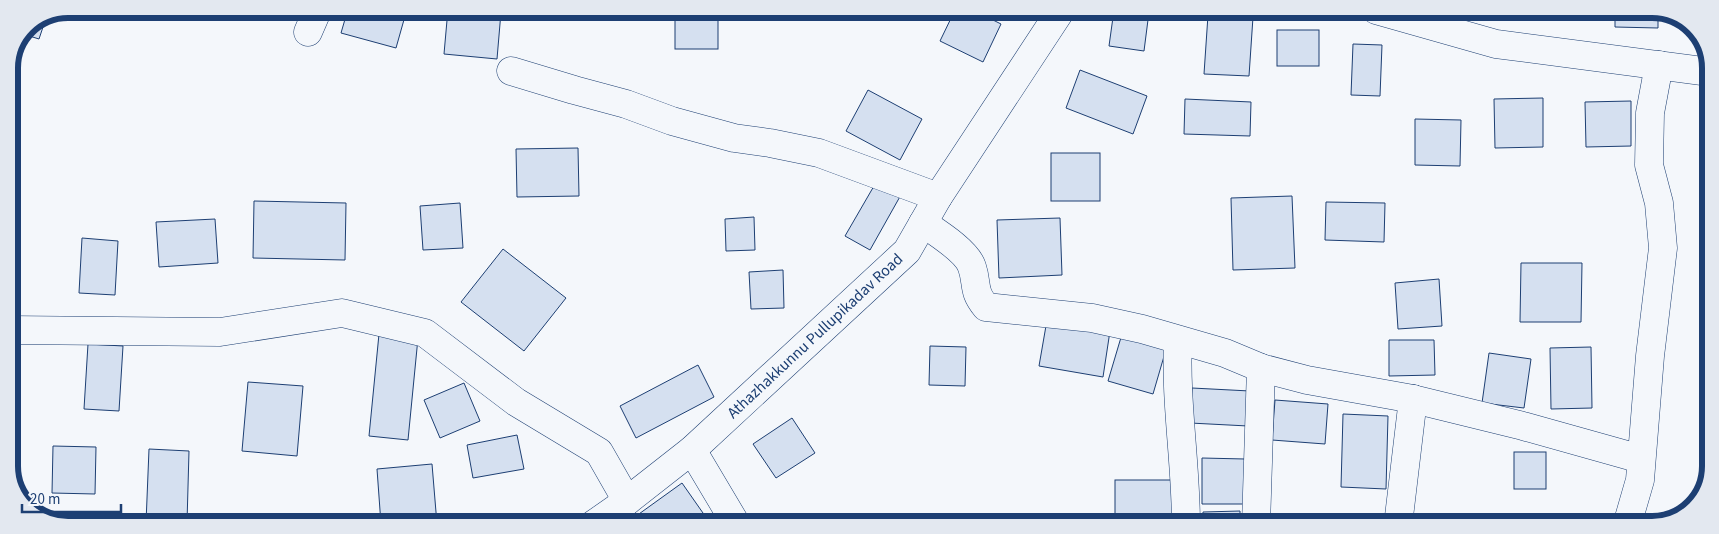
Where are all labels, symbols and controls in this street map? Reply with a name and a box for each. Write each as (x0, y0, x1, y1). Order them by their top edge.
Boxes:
street label: Athazhakkunnu Pullupikadav Road (722, 248, 908, 424)
scale bar (22, 482, 121, 514)
text: 20 m (30, 489, 60, 510)

